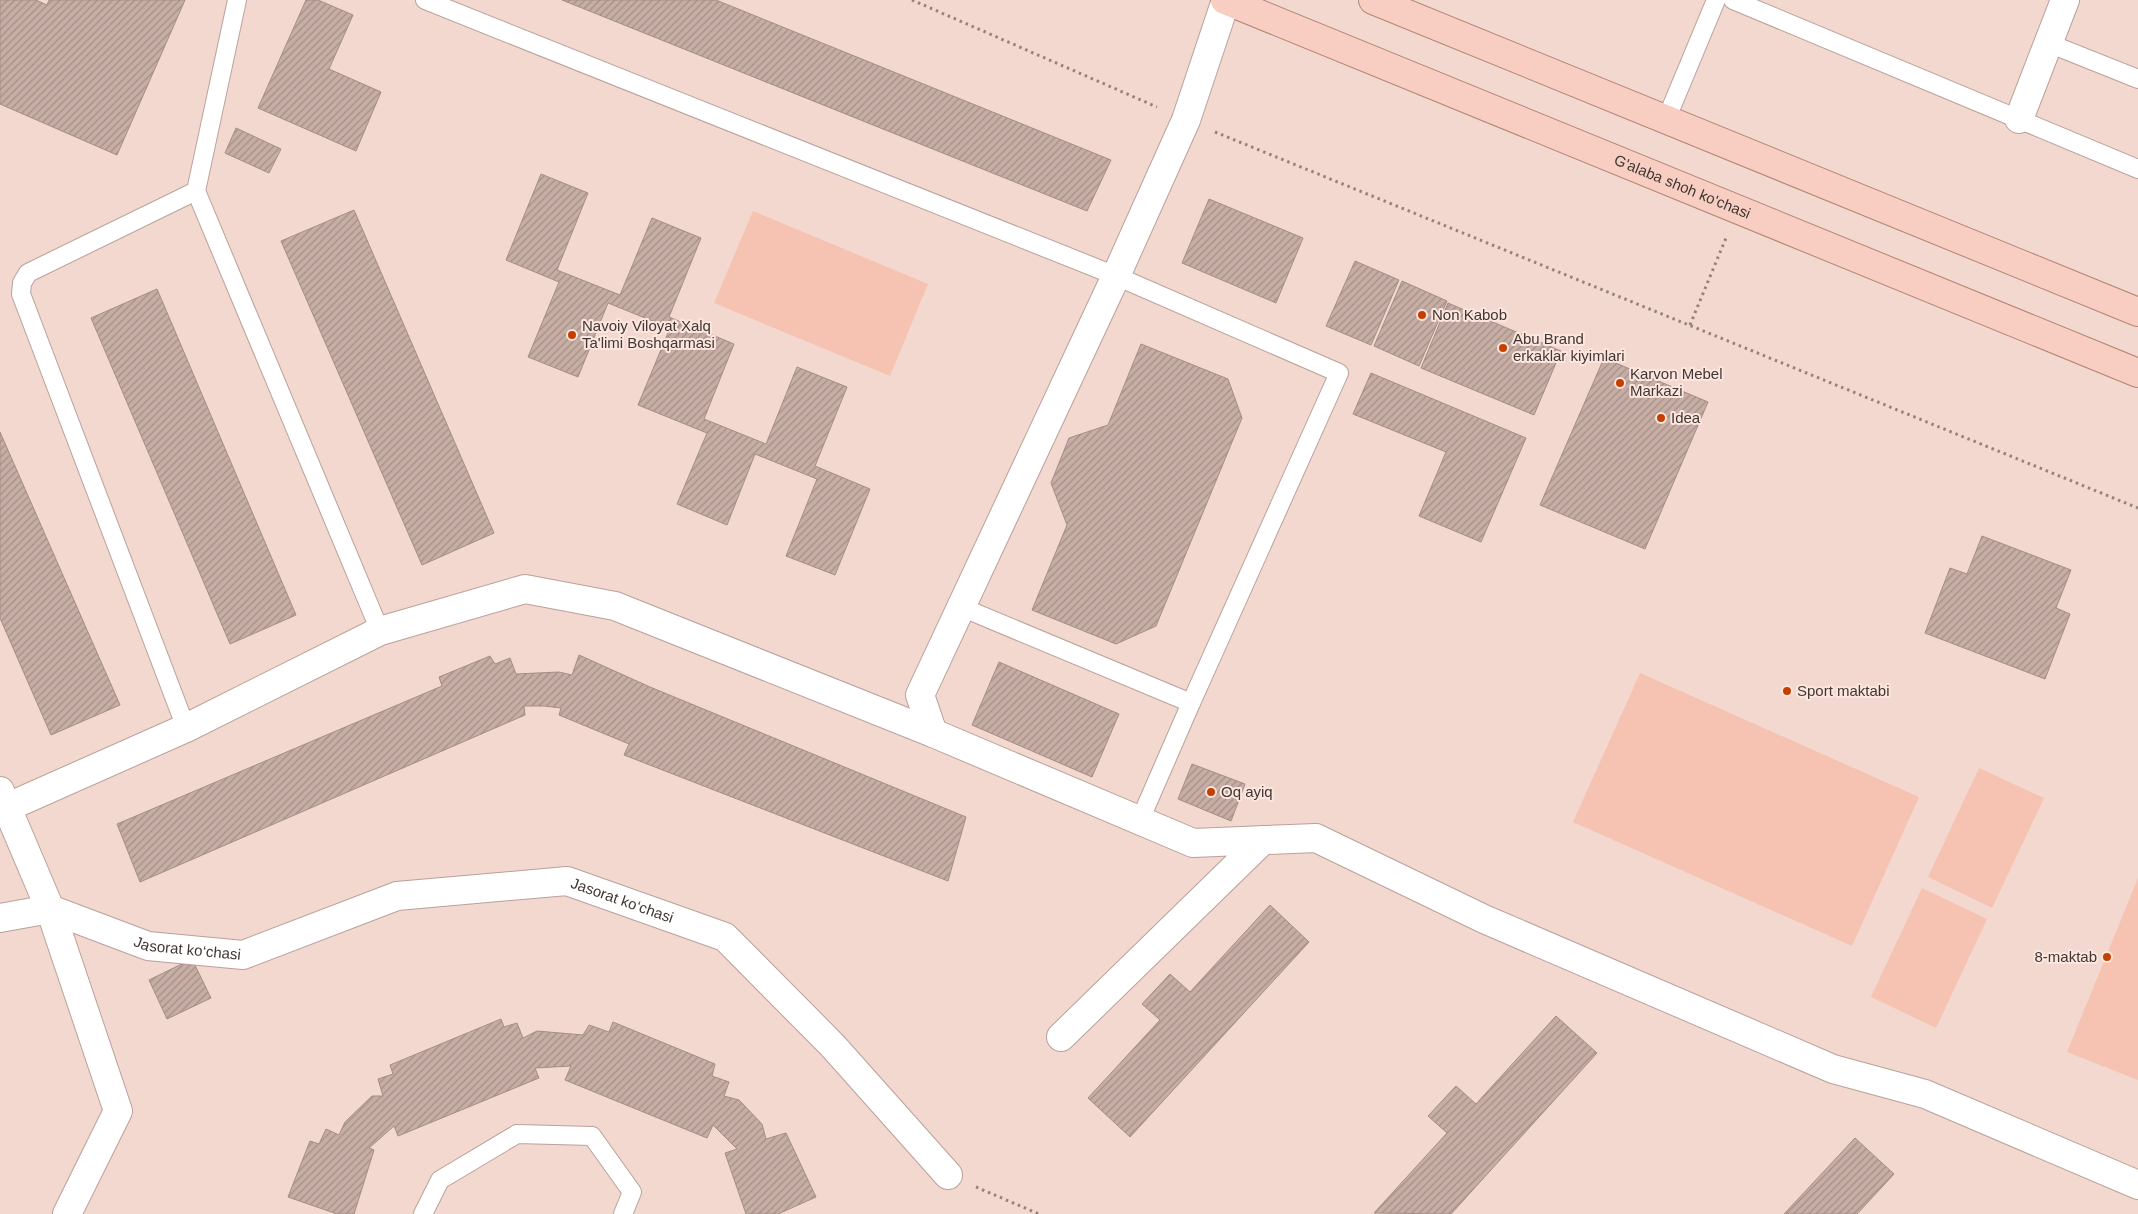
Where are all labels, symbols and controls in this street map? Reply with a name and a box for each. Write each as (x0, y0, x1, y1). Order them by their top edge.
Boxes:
street label: G'alaba shoh ko'chasi (1612, 151, 1753, 222)
place label: Non Kabob (1432, 306, 1507, 323)
marker: Non Kabob (1416, 309, 1428, 321)
place label: Navoiy Viloyat Xalq Ta'limi Boshqarmasi (582, 317, 715, 351)
marker: Navoiy Viloyat Xalq Ta'limi Boshqarmasi (566, 329, 578, 341)
place label: Abu Brand erkaklar kiyimlari (1513, 330, 1625, 364)
marker: Abu Brand erkaklar kiyimlari (1497, 342, 1509, 354)
place label: Karvon Mebel Markazi (1630, 365, 1723, 399)
marker: Karvon Mebel Markazi (1614, 377, 1626, 389)
place label: Idea (1671, 409, 1701, 426)
marker: Idea (1655, 412, 1667, 424)
place label: Sport maktabi (1797, 682, 1890, 699)
marker: Sport maktabi (1781, 685, 1793, 697)
place label: Oq ayiq (1221, 783, 1273, 800)
marker: Oq ayiq (1205, 786, 1217, 798)
street label: Jasorat ko‘chasi (569, 874, 676, 926)
street label: Jasorat ko‘chasi (132, 933, 242, 963)
place label: 8-maktab (2034, 948, 2097, 965)
marker: 8-maktab (2101, 951, 2113, 963)

